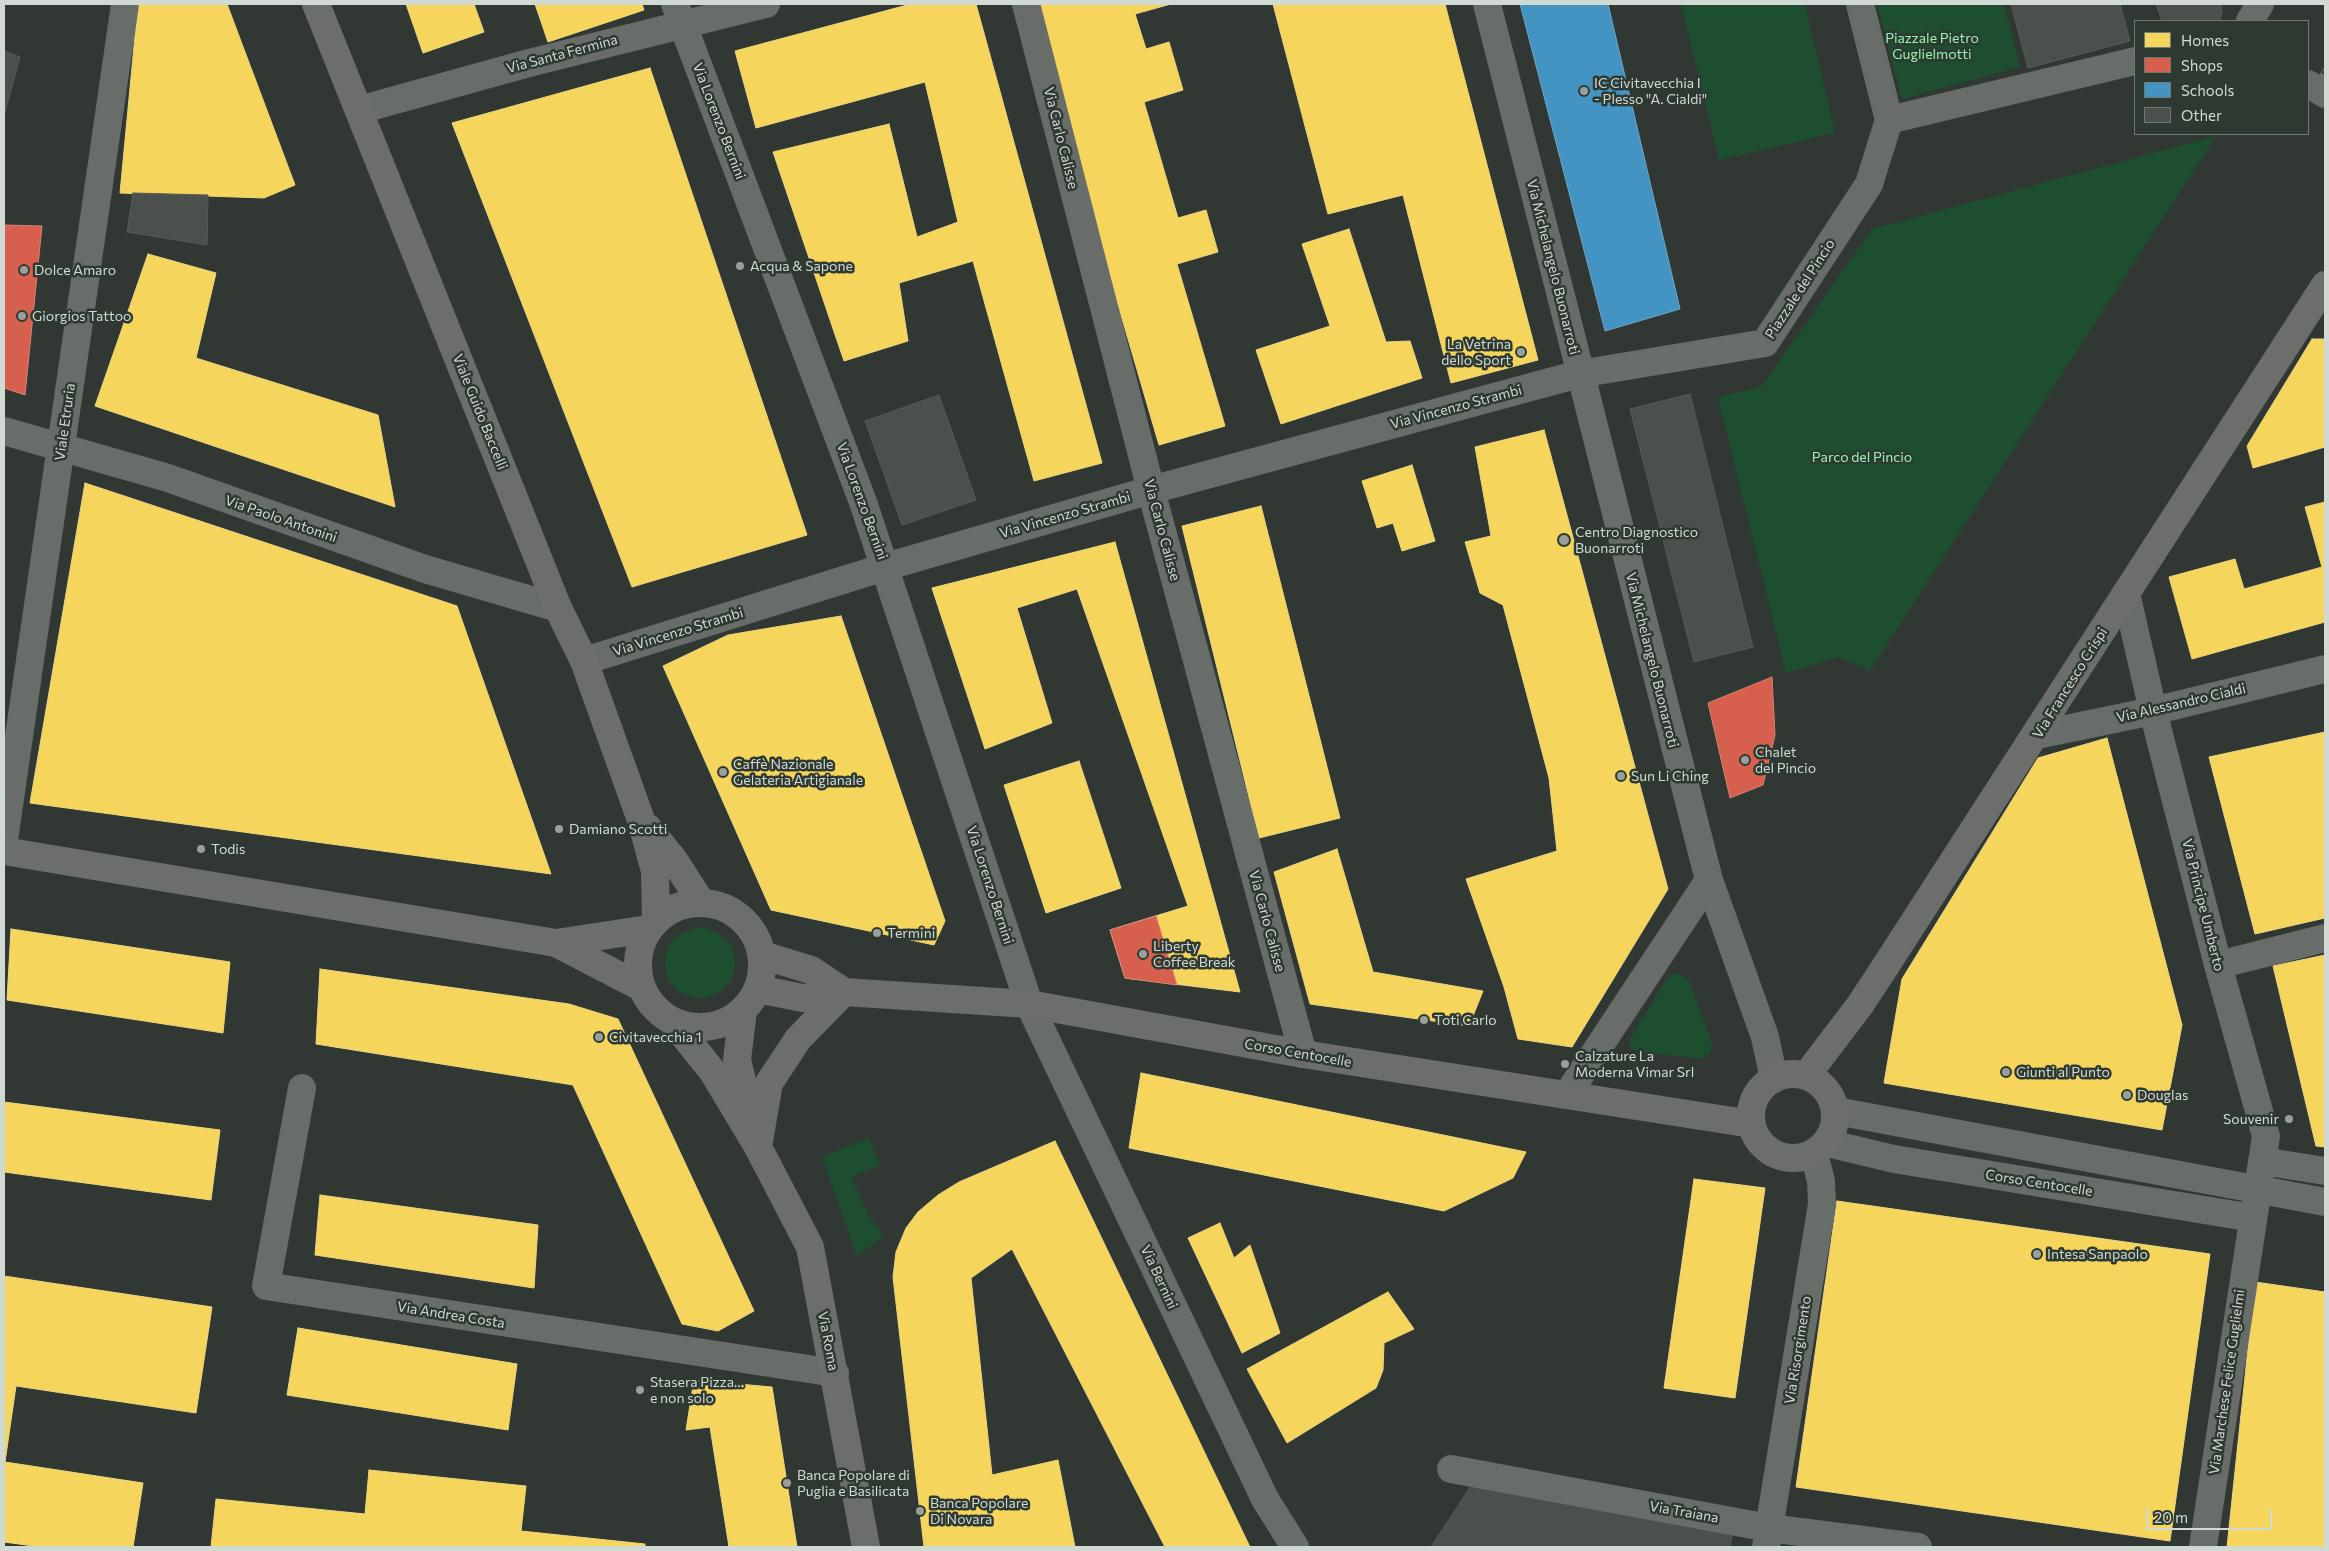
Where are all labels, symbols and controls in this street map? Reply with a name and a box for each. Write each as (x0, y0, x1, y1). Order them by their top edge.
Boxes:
legend (2134, 20, 2309, 135)
park label: Piazzale Pietro Guglielmotti (1885, 30, 1979, 62)
street label: Via Santa Fermina (505, 31, 619, 77)
text: Homes (2181, 31, 2229, 49)
text: Shops (2181, 56, 2223, 74)
street label: Via Lorenzo Bernini (689, 60, 749, 182)
place label: IC Civitavecchia I - Plesso "A. Cialdi" (1594, 75, 1707, 108)
text: Schools (2181, 81, 2234, 99)
street label: Via Carlo Calisse (1040, 85, 1082, 191)
marker: IC Civitavecchia I - Plesso "A. Cialdi" (1578, 85, 1590, 97)
text: Other (2181, 106, 2222, 124)
street label: Via Michelangelo Buonarroti (1523, 178, 1583, 356)
street label: Piazzale del Pincio (1761, 236, 1839, 342)
place label: Acqua & Sapone (750, 258, 853, 274)
marker: Acqua & Sapone (734, 260, 746, 272)
place label: Dolce Amaro (34, 262, 116, 278)
marker: Dolce Amaro (18, 264, 30, 276)
place label: Giorgios Tattoo (32, 308, 131, 324)
marker: Giorgios Tattoo (16, 310, 28, 322)
place label: La Vetrina dello Sport (1441, 336, 1511, 368)
marker: La Vetrina dello Sport (1515, 346, 1527, 358)
street label: Viale Guido Baccelli (449, 352, 511, 472)
street label: Via Vincenzo Strambi (1388, 381, 1524, 433)
street label: Viale Etruria (51, 382, 79, 462)
street label: Via Lorenzo Bernini (833, 440, 891, 562)
park label: Parco del Pincio (1812, 449, 1912, 465)
street label: Via Carlo Calisse (1140, 477, 1184, 583)
street label: Via Vincenzo Strambi (998, 488, 1132, 542)
street label: Via Paolo Antonini (223, 492, 339, 546)
place label: Centro Diagnostico Buonarroti (1575, 524, 1698, 556)
marker: Centro Diagnostico Buonarroti (1557, 533, 1571, 547)
street label: Via Michelangelo Buonarroti (1622, 571, 1682, 749)
street label: Via Vincenzo Strambi (611, 604, 745, 660)
street label: Via Francesco Crispi (2029, 624, 2111, 742)
street label: Via Alessandro Cialdi (2115, 680, 2247, 726)
place label: Chalet del Pincio (1755, 744, 1816, 776)
marker: Chalet del Pincio (1739, 754, 1751, 766)
place label: Caffè Nazionale Gelateria Artigianale (733, 756, 863, 789)
marker: Caffè Nazionale Gelateria Artigianale (717, 766, 729, 778)
place label: Sun Li Ching (1631, 768, 1709, 784)
marker: Sun Li Ching (1615, 770, 1627, 782)
place label: Damiano Scotti (569, 821, 667, 837)
marker: Damiano Scotti (553, 823, 565, 835)
street label: Via Lorenzo Bernini (963, 824, 1017, 946)
street label: Via Principe Umberto (2178, 837, 2228, 973)
place label: Todis (211, 841, 245, 857)
marker: Todis (195, 843, 207, 855)
street label: Via Carlo Calisse (1245, 868, 1289, 974)
place label: Termini (887, 925, 935, 941)
marker: Termini (871, 927, 883, 939)
place label: Liberty Coffee Break (1153, 938, 1235, 970)
marker: Liberty Coffee Break (1137, 948, 1149, 960)
place label: Toti Carlo (1434, 1012, 1497, 1028)
marker: Toti Carlo (1418, 1014, 1430, 1026)
place label: Civitavecchia 1 (609, 1029, 702, 1045)
marker: Civitavecchia 1 (593, 1031, 605, 1043)
street label: Corso Centocelle (1243, 1035, 1353, 1071)
place label: Calzature La Moderna Vimar Srl (1575, 1048, 1694, 1080)
marker: Calzature La Moderna Vimar Srl (1559, 1058, 1571, 1070)
place label: Giunti al Punto (2016, 1064, 2110, 1080)
marker: Giunti al Punto (2000, 1066, 2012, 1078)
place label: Douglas (2137, 1087, 2188, 1103)
marker: Douglas (2121, 1089, 2133, 1101)
place label: Souvenir (2223, 1111, 2279, 1127)
marker: Souvenir (2283, 1113, 2295, 1125)
street label: Corso Centocelle (1984, 1166, 2094, 1200)
street label: Via Bernini (1137, 1242, 1181, 1312)
place label: Intesa Sanpaolo (2047, 1246, 2148, 1262)
marker: Intesa Sanpaolo (2031, 1248, 2043, 1260)
street label: Via Marchese Felice Guglielmi (2206, 1288, 2248, 1476)
street label: Via Risorgimento (1781, 1295, 1815, 1405)
street label: Via Andrea Costa (396, 1298, 506, 1332)
street label: Via Roma (814, 1310, 842, 1372)
place label: Stasera Pizza... e non solo (650, 1374, 744, 1406)
marker: Stasera Pizza... e non solo (634, 1384, 646, 1396)
place label: Banca Popolare di Puglia e Basilicata (797, 1467, 910, 1500)
marker: Banca Popolare di Puglia e Basilicata (781, 1477, 793, 1489)
place label: Banca Popolare Di Novara (930, 1495, 1028, 1528)
street label: Via Traiana (1648, 1498, 1720, 1526)
scale bar (2149, 1498, 2275, 1530)
marker: Banca Popolare Di Novara (914, 1505, 926, 1517)
text: 20 m (2154, 1508, 2188, 1526)

